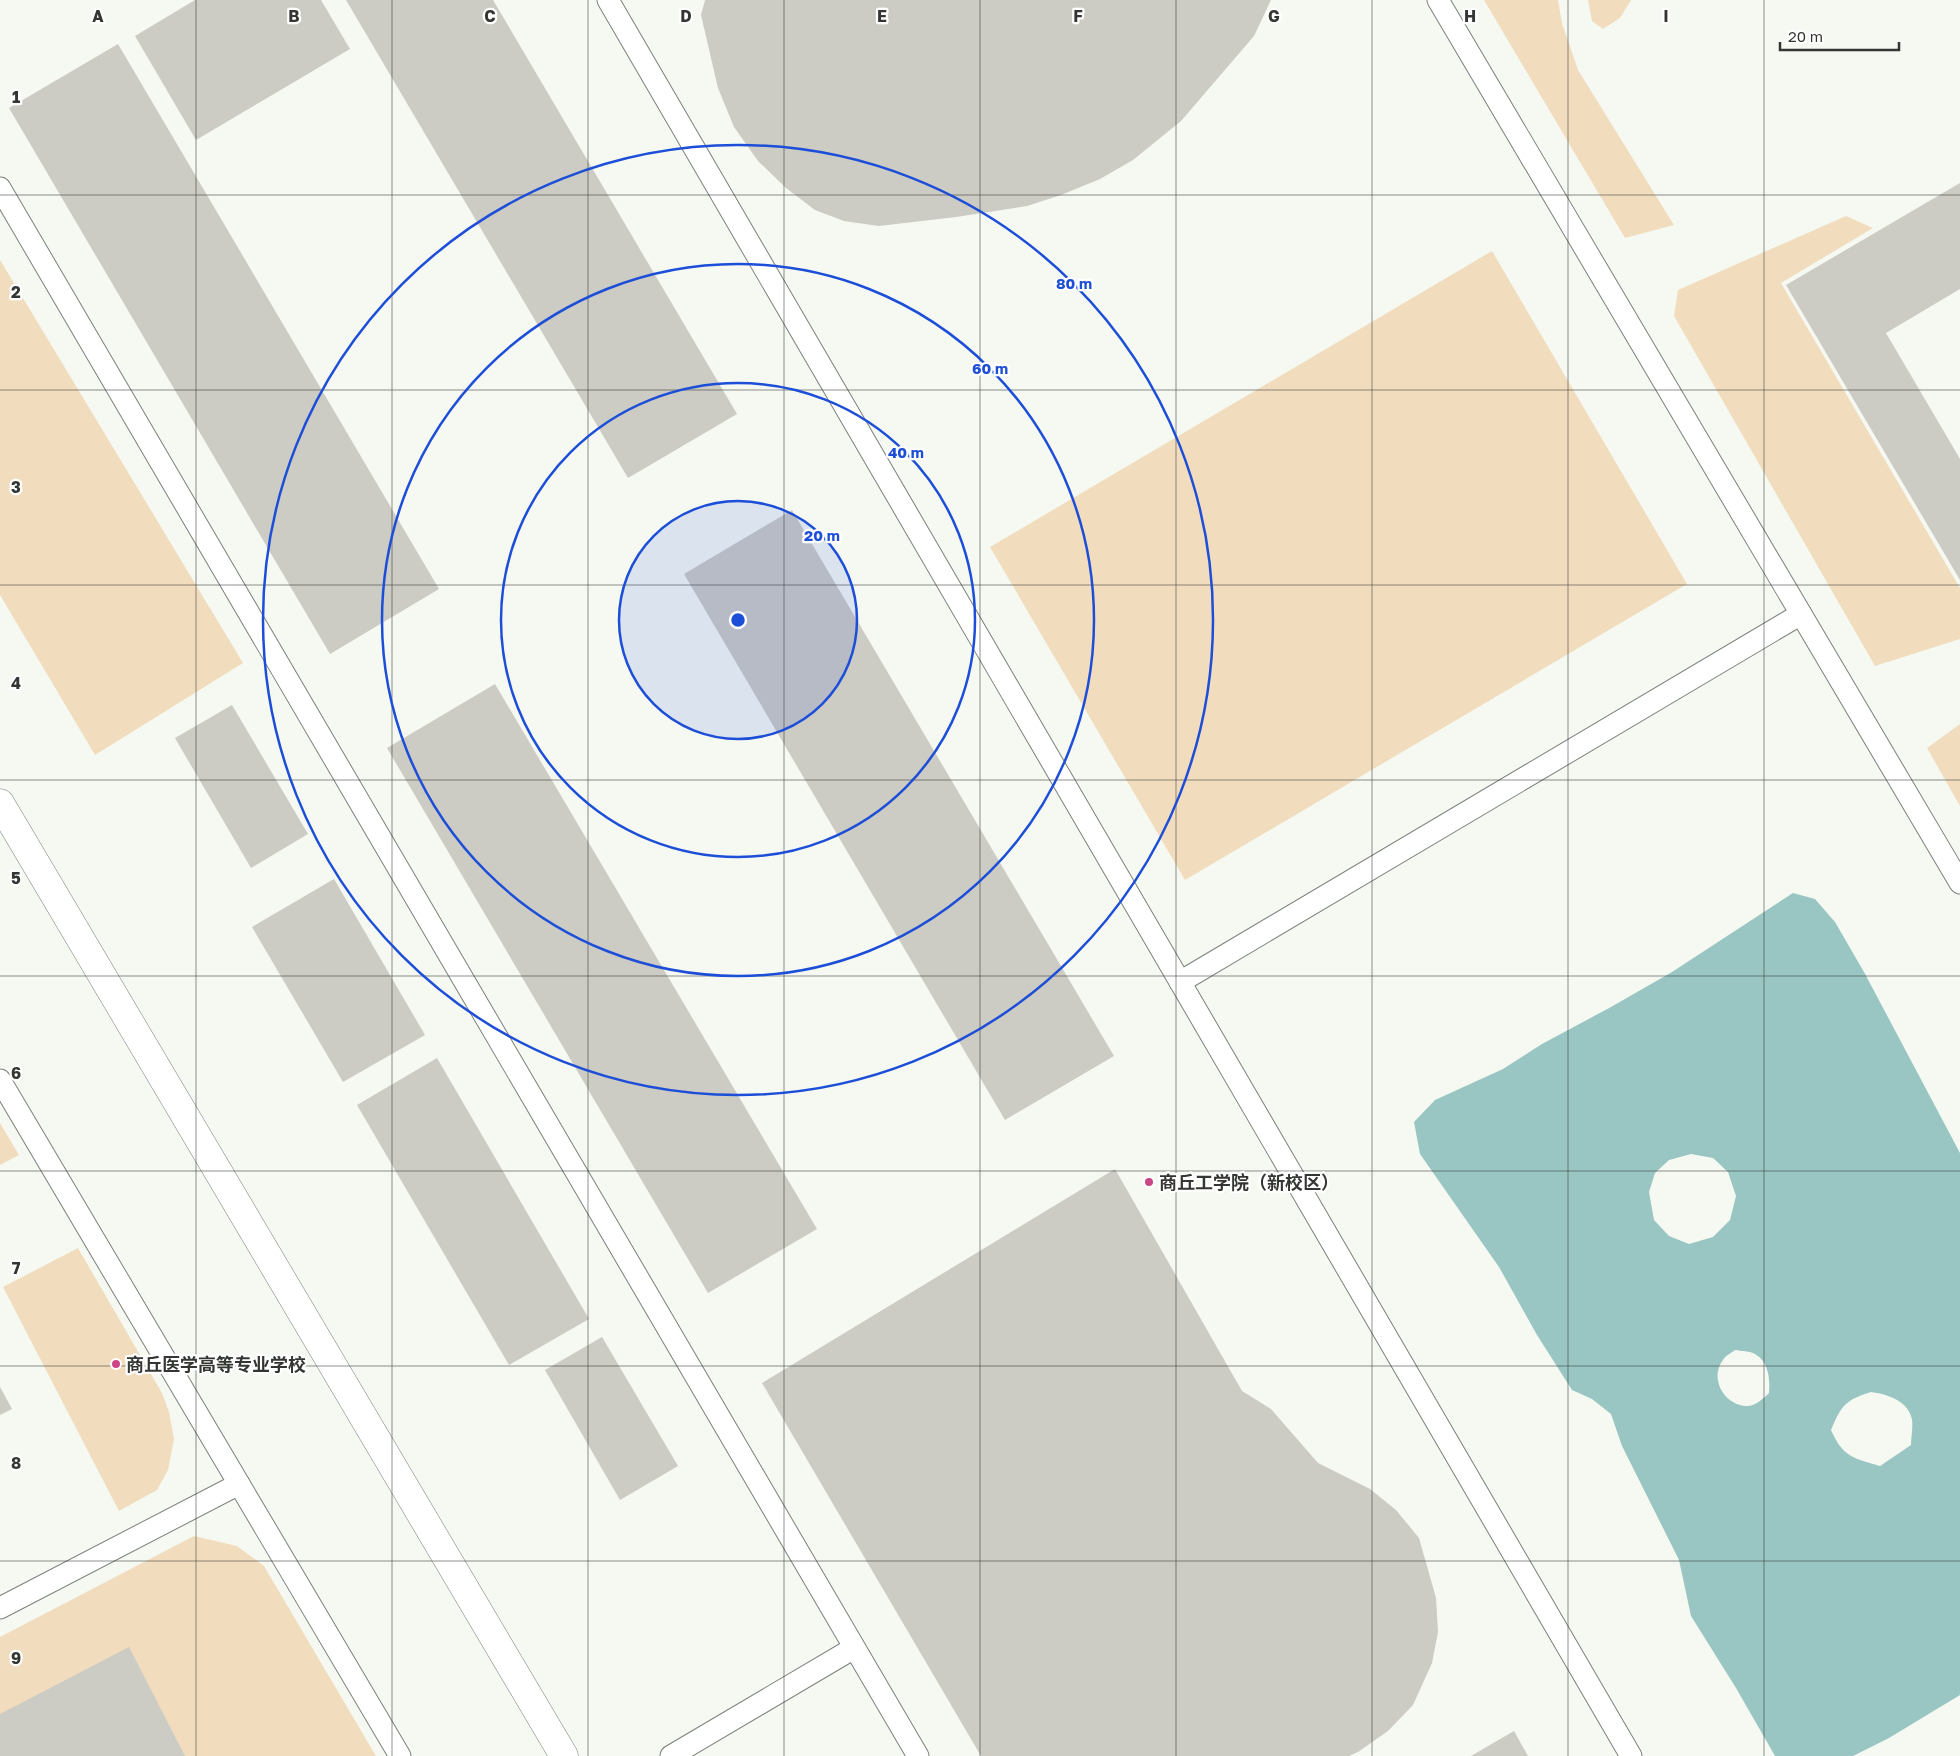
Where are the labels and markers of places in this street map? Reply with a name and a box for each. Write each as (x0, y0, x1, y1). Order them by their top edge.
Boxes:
centre of rings (729, 611, 747, 629)
place label: 商丘工学院（新校区） (1159, 1171, 1339, 1193)
marker: 商丘工学院（新校区） (1143, 1176, 1155, 1188)
place label: 商丘医学高等专业学校 (126, 1353, 306, 1375)
marker: 商丘医学高等专业学校 (110, 1358, 122, 1370)

